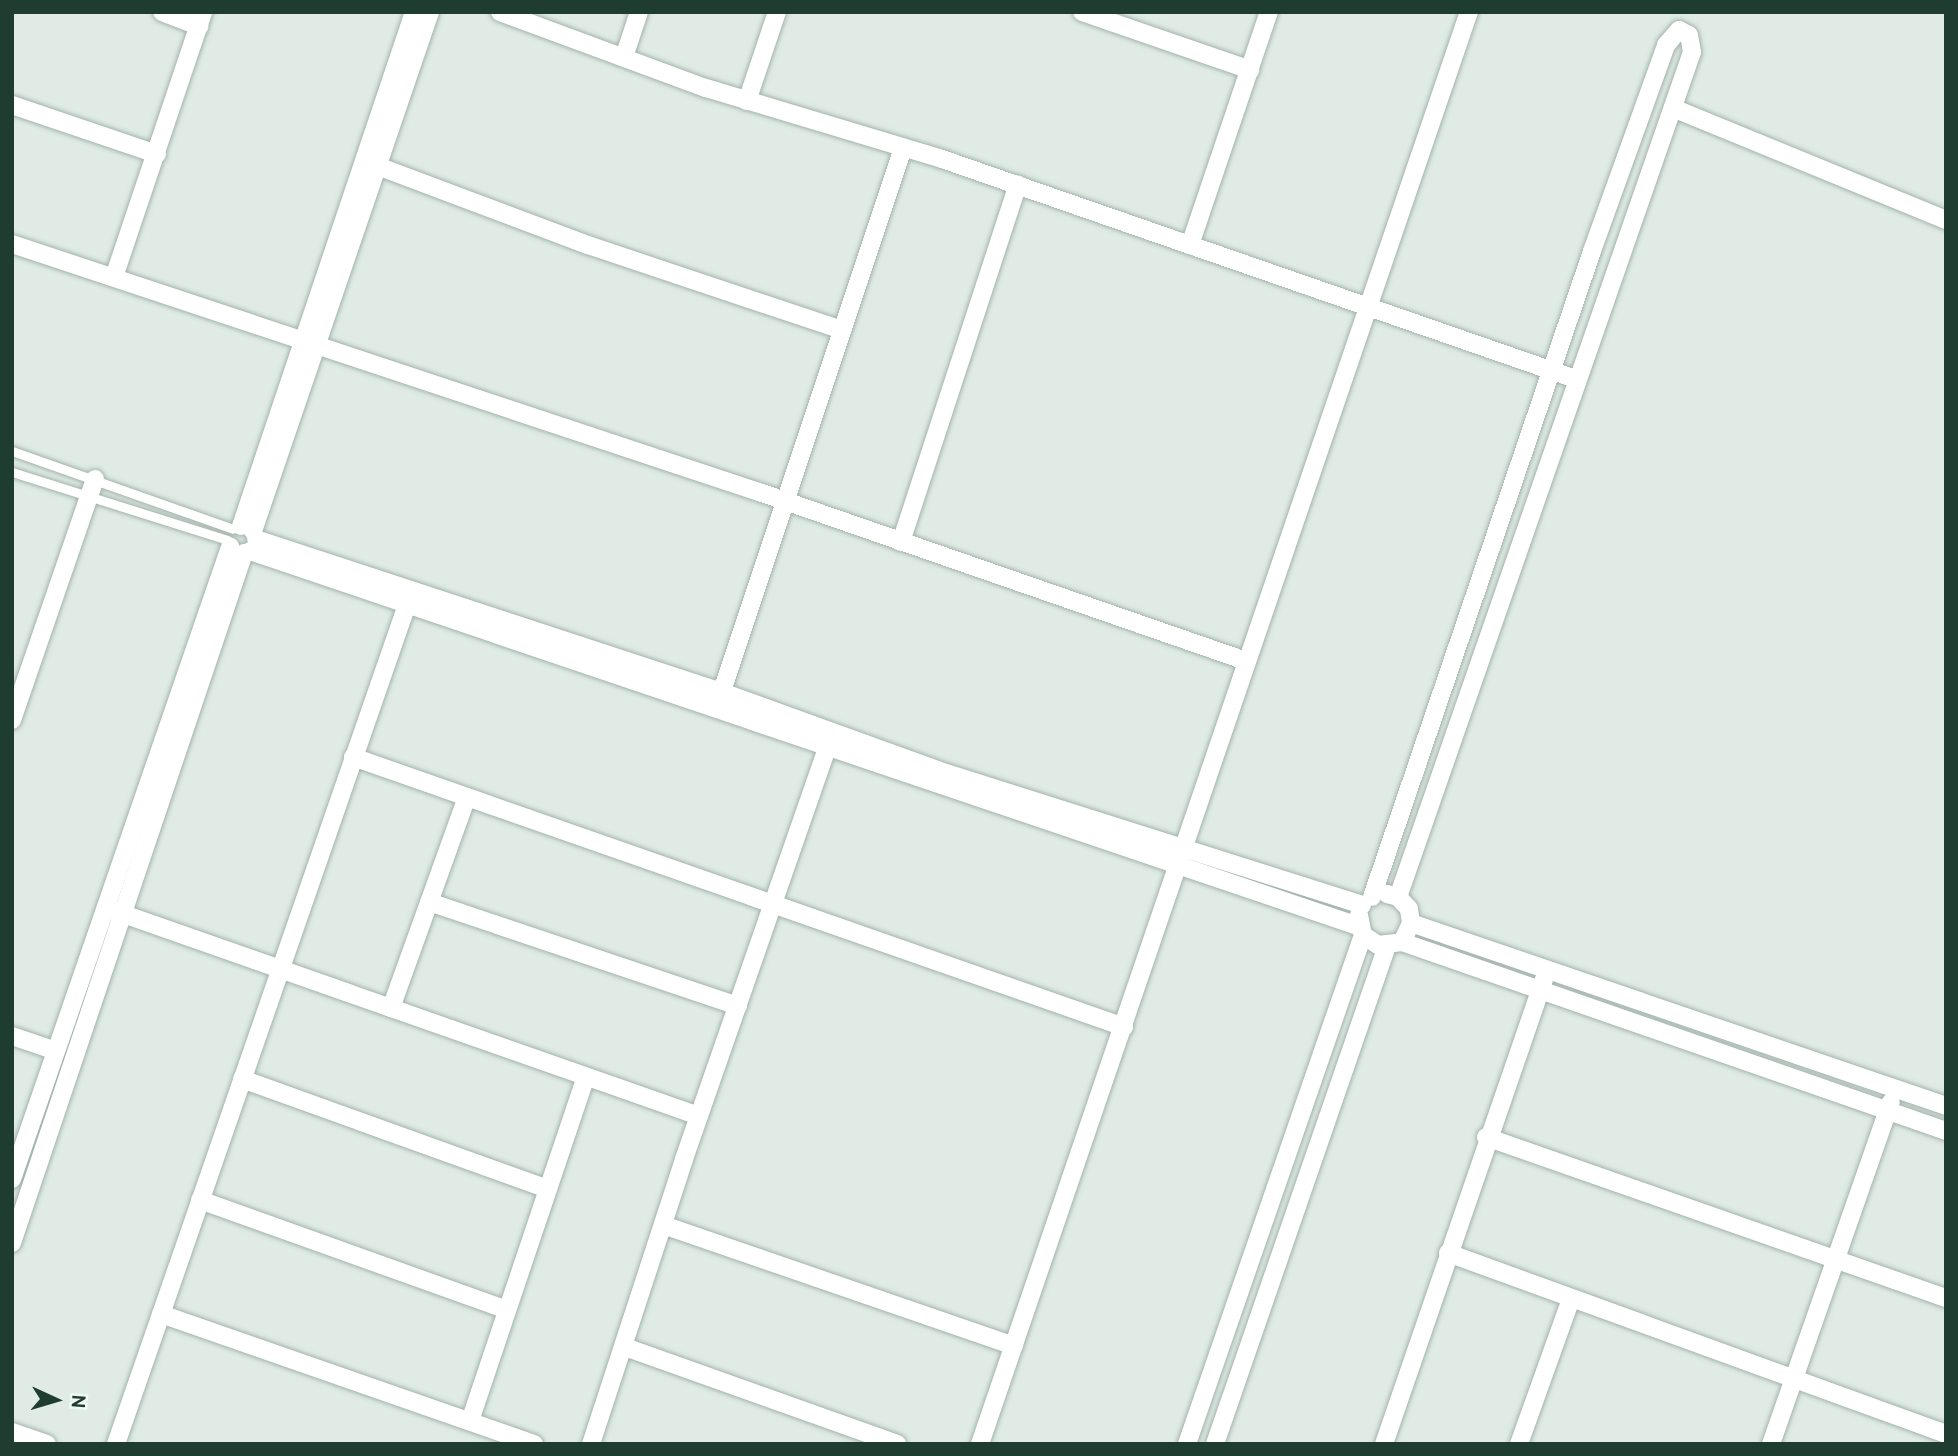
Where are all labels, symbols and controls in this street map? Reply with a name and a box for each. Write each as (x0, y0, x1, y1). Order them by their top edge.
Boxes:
north arrow (21, 1365, 91, 1435)
text: N (65, 1394, 89, 1409)

